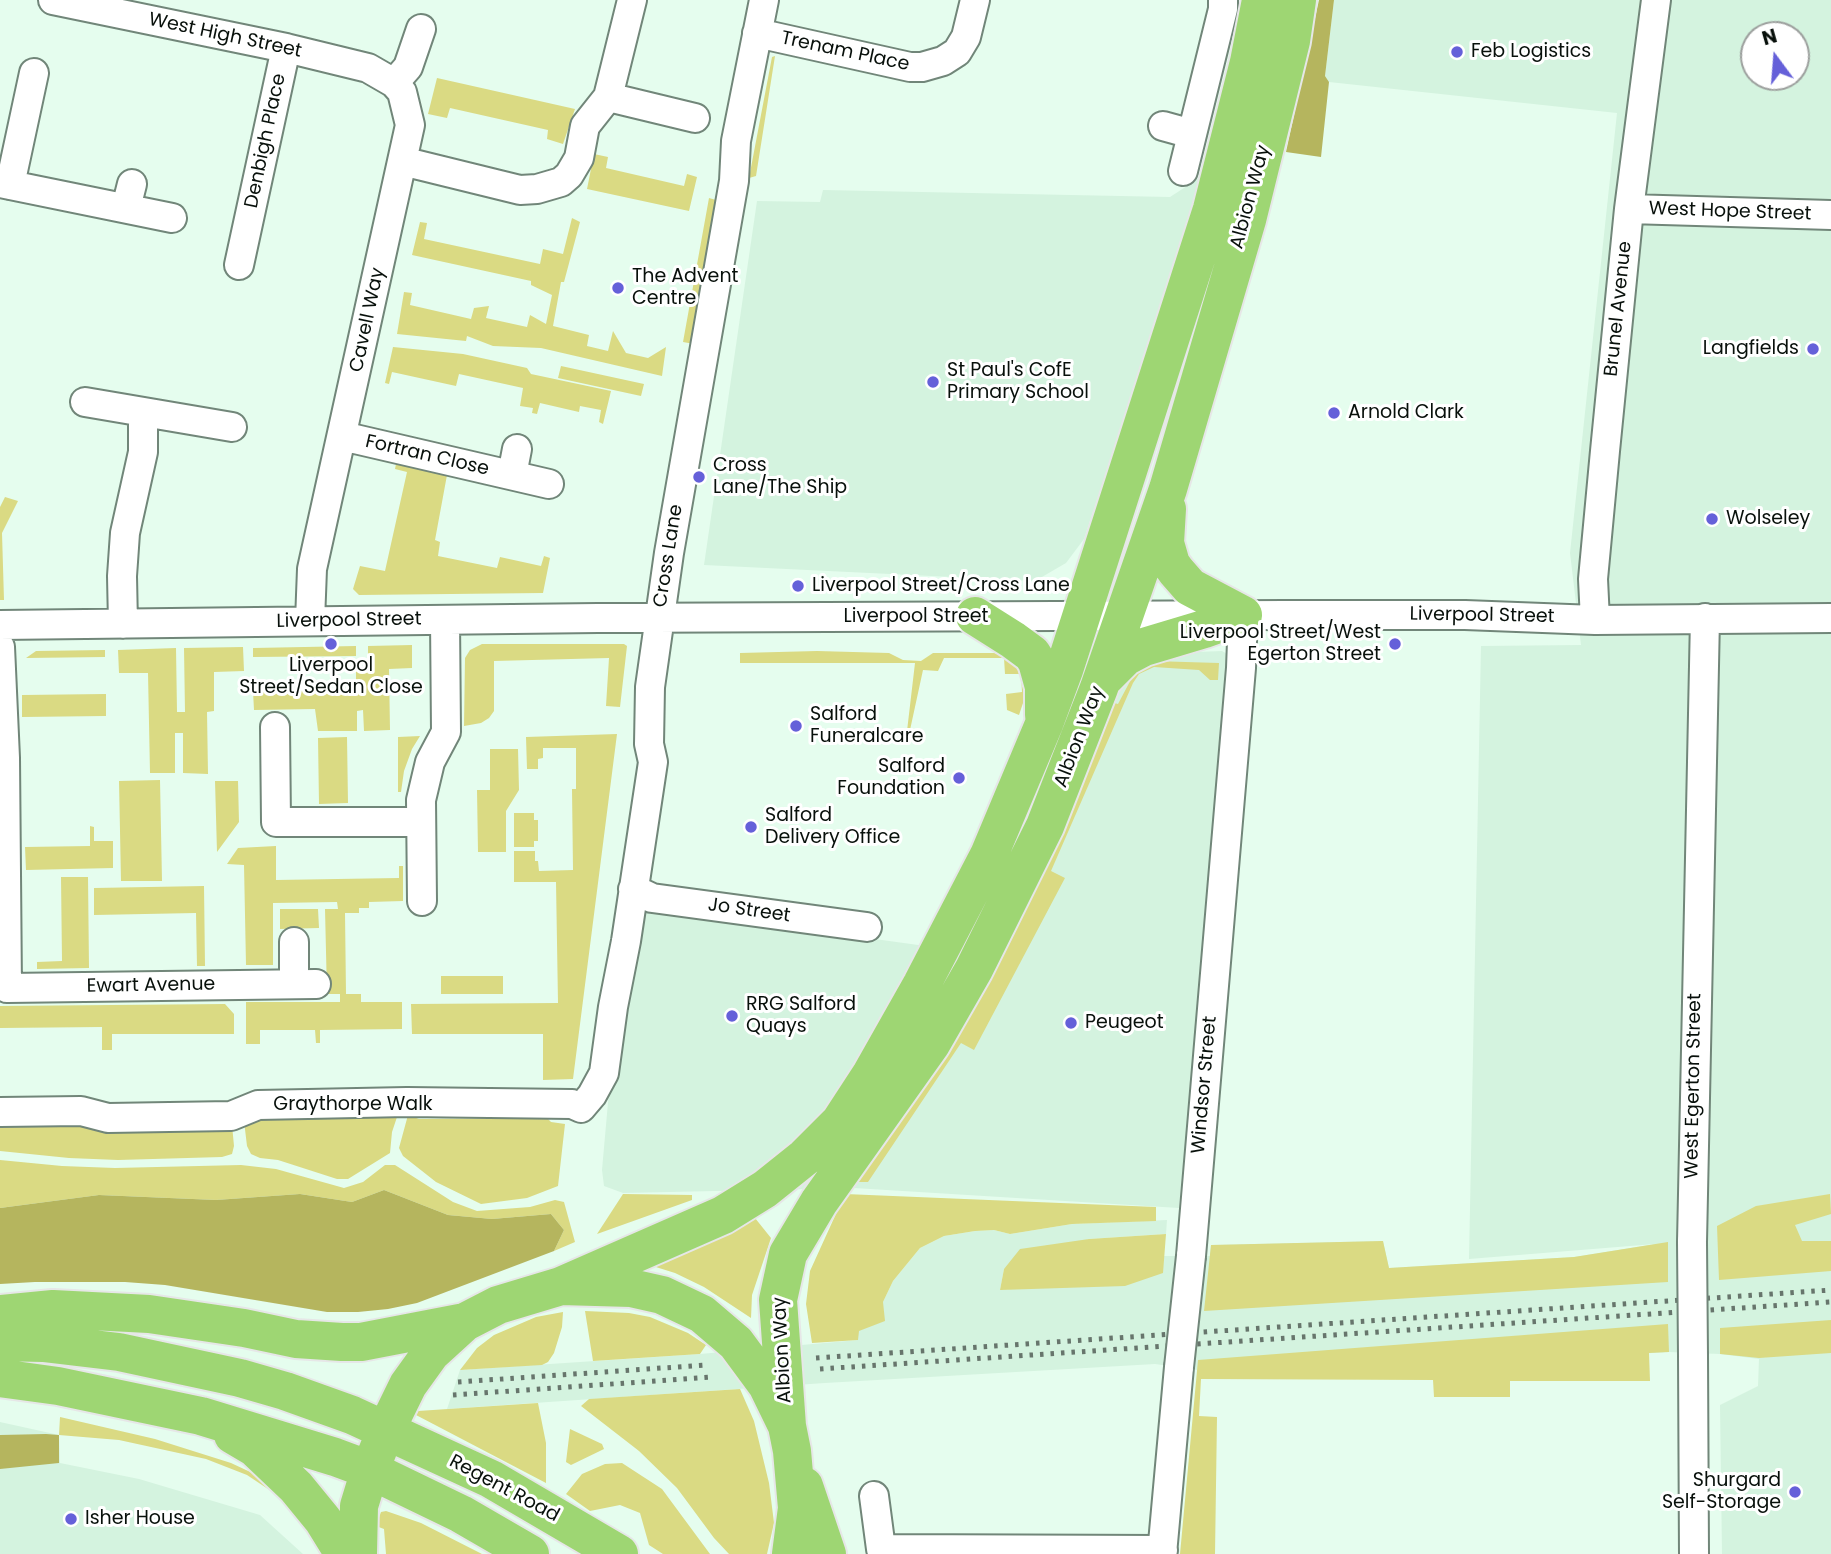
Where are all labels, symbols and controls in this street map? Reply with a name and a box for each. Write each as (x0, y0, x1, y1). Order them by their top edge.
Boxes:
street label: West High Street (146, 9, 304, 63)
north arrow (1740, 21, 1810, 91)
text: N (1759, 22, 1780, 52)
street label: Trenam Place (779, 27, 911, 77)
place label: Feb Logistics (1471, 41, 1591, 63)
marker: Feb Logistics (1449, 44, 1465, 60)
street label: Denbigh Place (241, 72, 291, 210)
street label: Albion Way (1226, 143, 1276, 251)
street label: West Hope Street (1648, 198, 1812, 226)
street label: Brunel Avenue (1601, 240, 1637, 378)
street label: Cavell Way (346, 266, 390, 374)
place label: The Advent Centre (632, 266, 738, 310)
marker: The Advent Centre (610, 280, 626, 296)
place label: Langfields (1703, 338, 1799, 360)
marker: Langfields (1805, 341, 1821, 357)
place label: St Paul's CofE Primary School (947, 360, 1089, 404)
marker: St Paul's CofE Primary School (925, 374, 941, 390)
place label: Arnold Clark (1348, 402, 1464, 424)
marker: Arnold Clark (1326, 405, 1342, 421)
street label: Fortran Close (363, 431, 491, 481)
place label: Cross Lane/The Ship (713, 455, 847, 499)
marker: Cross Lane/The Ship (691, 469, 707, 485)
street label: Cross Lane (650, 503, 688, 609)
place label: Wolseley (1726, 508, 1810, 530)
marker: Wolseley (1704, 511, 1720, 527)
place label: Liverpool Street/Cross Lane (812, 575, 1070, 597)
marker: Liverpool Street/Cross Lane (790, 578, 806, 594)
street label: Liverpool Street (1409, 603, 1555, 629)
street label: Liverpool Street (844, 606, 988, 628)
street label: Liverpool Street (276, 608, 422, 634)
place label: Liverpool Street/West Egerton Street (1180, 622, 1381, 666)
marker: Liverpool Street/Sedan Close (323, 636, 339, 652)
marker: Liverpool Street/West Egerton Street (1387, 636, 1403, 652)
place label: Liverpool Street/Sedan Close (239, 655, 423, 699)
street label: Albion Way (1050, 683, 1110, 791)
place label: Salford Funeralcare (810, 704, 924, 748)
marker: Salford Funeralcare (788, 718, 804, 734)
place label: Salford Foundation (837, 756, 945, 800)
marker: Salford Foundation (951, 770, 967, 786)
place label: Salford Delivery Office (765, 805, 900, 849)
marker: Salford Delivery Office (743, 819, 759, 835)
street label: Jo Street (706, 894, 792, 928)
street label: Ewart Avenue (87, 973, 215, 999)
street label: West Egerton Street (1681, 993, 1707, 1179)
place label: RRG Salford Quays (746, 994, 856, 1038)
marker: RRG Salford Quays (724, 1008, 740, 1024)
place label: Peugeot (1085, 1012, 1164, 1034)
marker: Peugeot (1063, 1015, 1079, 1031)
street label: Windsor Street (1188, 1015, 1222, 1155)
street label: Graythorpe Walk (273, 1094, 433, 1116)
street label: Albion Way (769, 1296, 797, 1404)
street label: Regent Road (445, 1450, 563, 1528)
place label: Shurgard Self-Storage (1662, 1470, 1781, 1514)
marker: Shurgard Self-Storage (1787, 1484, 1803, 1500)
place label: Isher House (85, 1508, 195, 1530)
marker: Isher House (63, 1511, 79, 1527)

